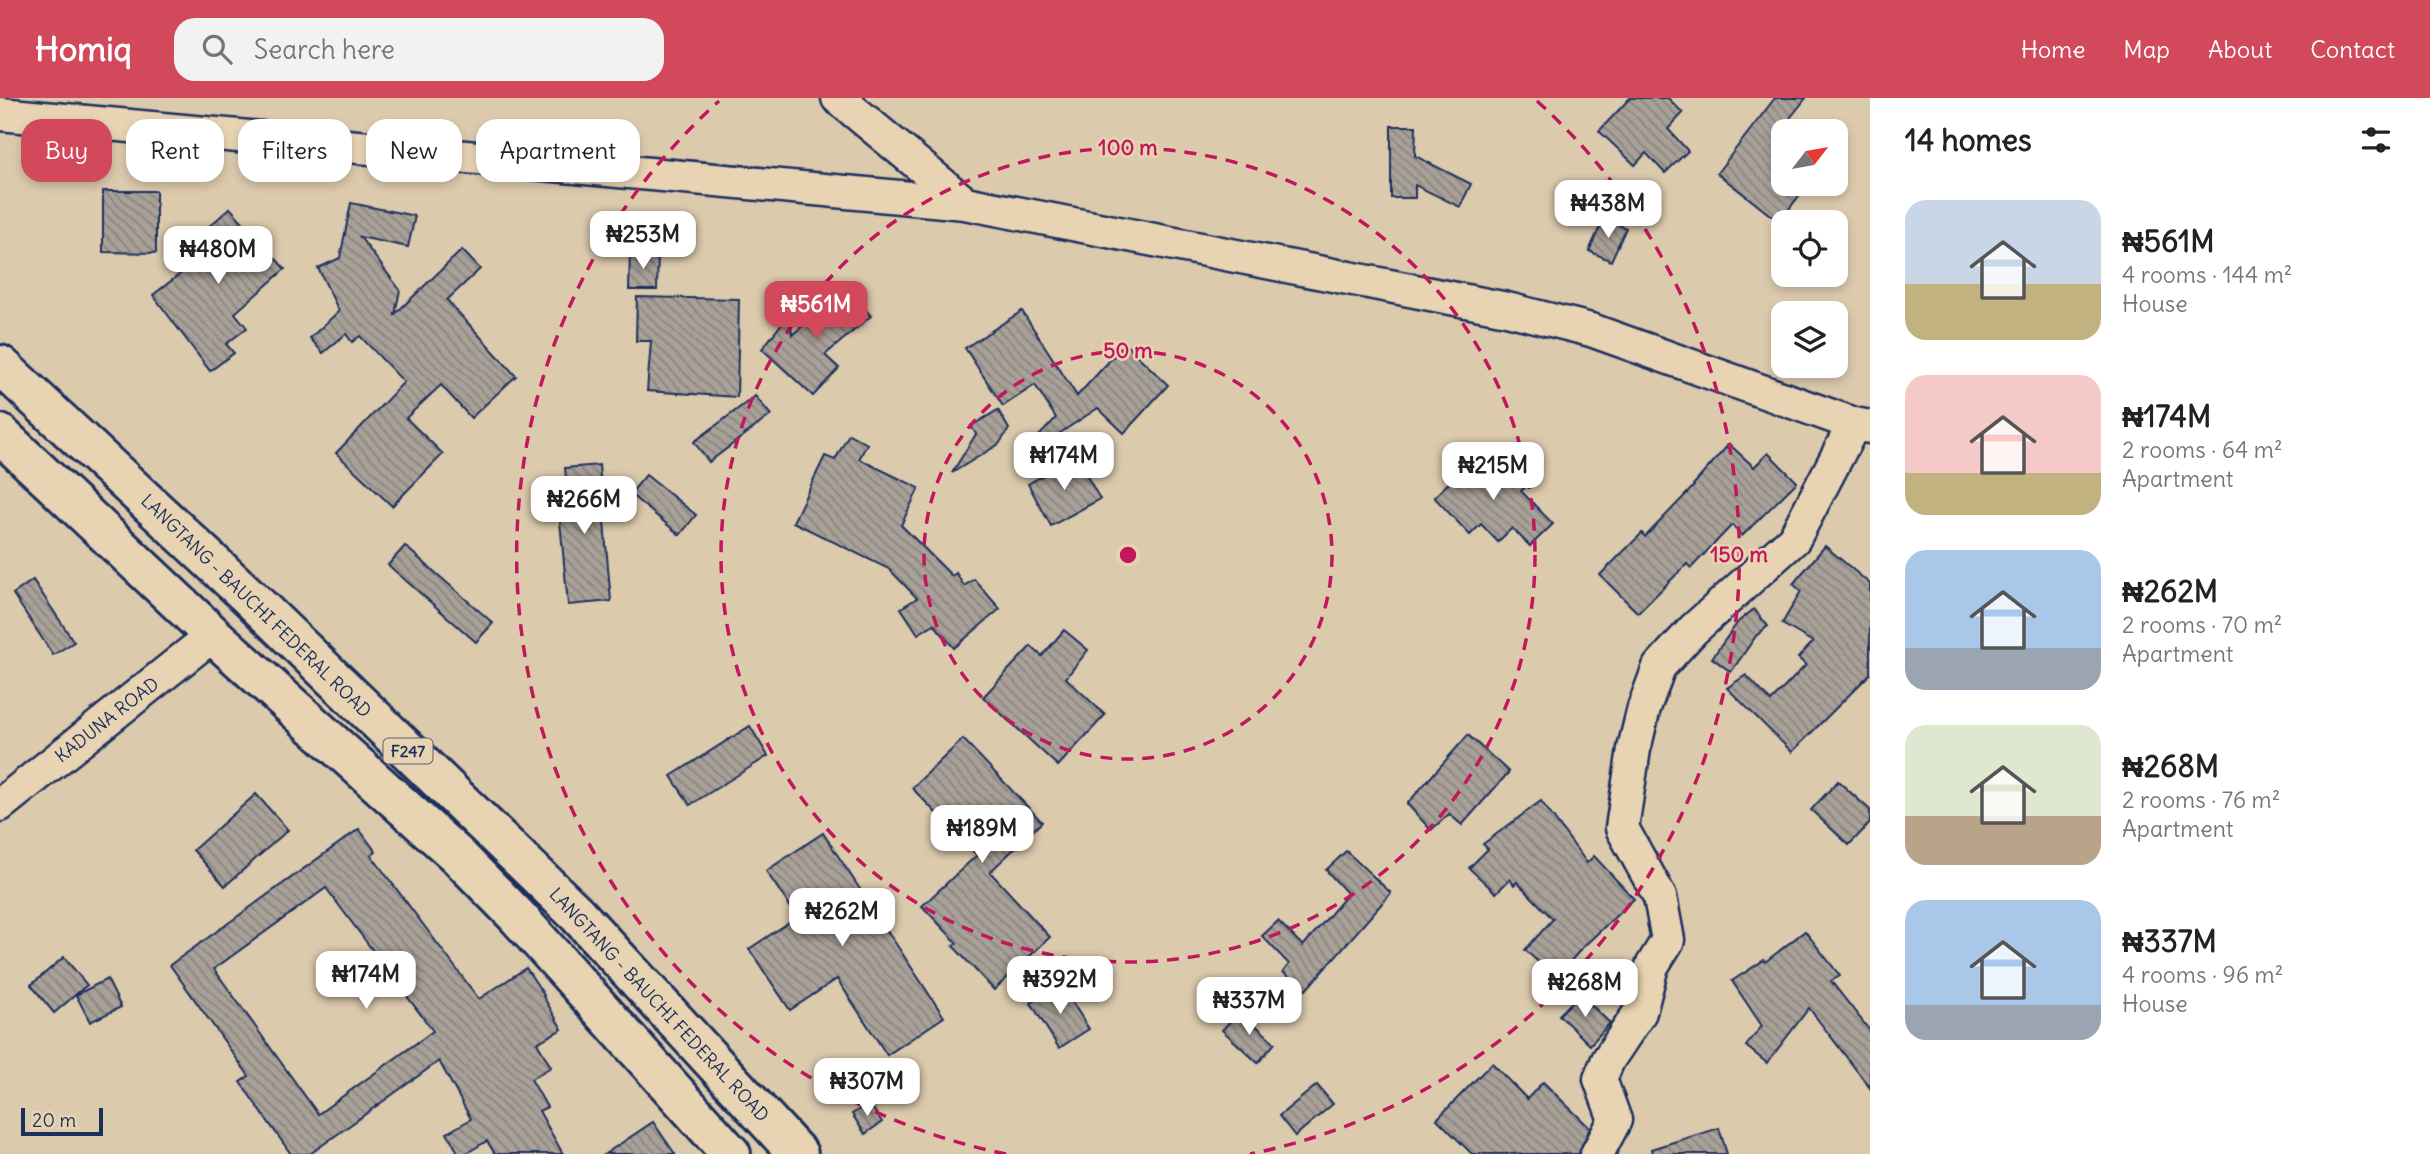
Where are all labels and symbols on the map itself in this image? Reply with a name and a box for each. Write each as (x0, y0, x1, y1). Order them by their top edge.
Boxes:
north arrow (1771, 119, 1848, 196)
text: 100 m (1098, 134, 1158, 161)
pin: ₦438M (1559, 180, 1657, 240)
pin: ₦253M (594, 212, 692, 271)
pin: ₦480M (169, 226, 267, 286)
pin: ₦561M (767, 282, 865, 341)
text: 50 m (1103, 337, 1153, 364)
pin: ₦174M (1015, 432, 1113, 492)
pin: ₦215M (1444, 442, 1542, 502)
pin: ₦266M (535, 476, 633, 536)
street label: LANGTANG - BAUCHI FEDERAL ROAD (136, 489, 377, 722)
text: 150 m (1710, 541, 1768, 568)
centre of rings (1116, 543, 1140, 567)
street label: KADUNA ROAD (50, 672, 163, 767)
road number: F247 (384, 738, 432, 764)
pin: ₦189M (933, 806, 1031, 865)
street label: LANGTANG - BAUCHI FEDERAL ROAD (545, 883, 774, 1127)
pin: ₦262M (793, 888, 891, 948)
pin: ₦174M (317, 951, 415, 1011)
pin: ₦392M (1011, 956, 1109, 1016)
pin: ₦268M (1536, 960, 1634, 1019)
pin: ₦337M (1200, 978, 1298, 1037)
pin: ₦307M (818, 1058, 916, 1118)
scale bar (21, 1105, 103, 1137)

